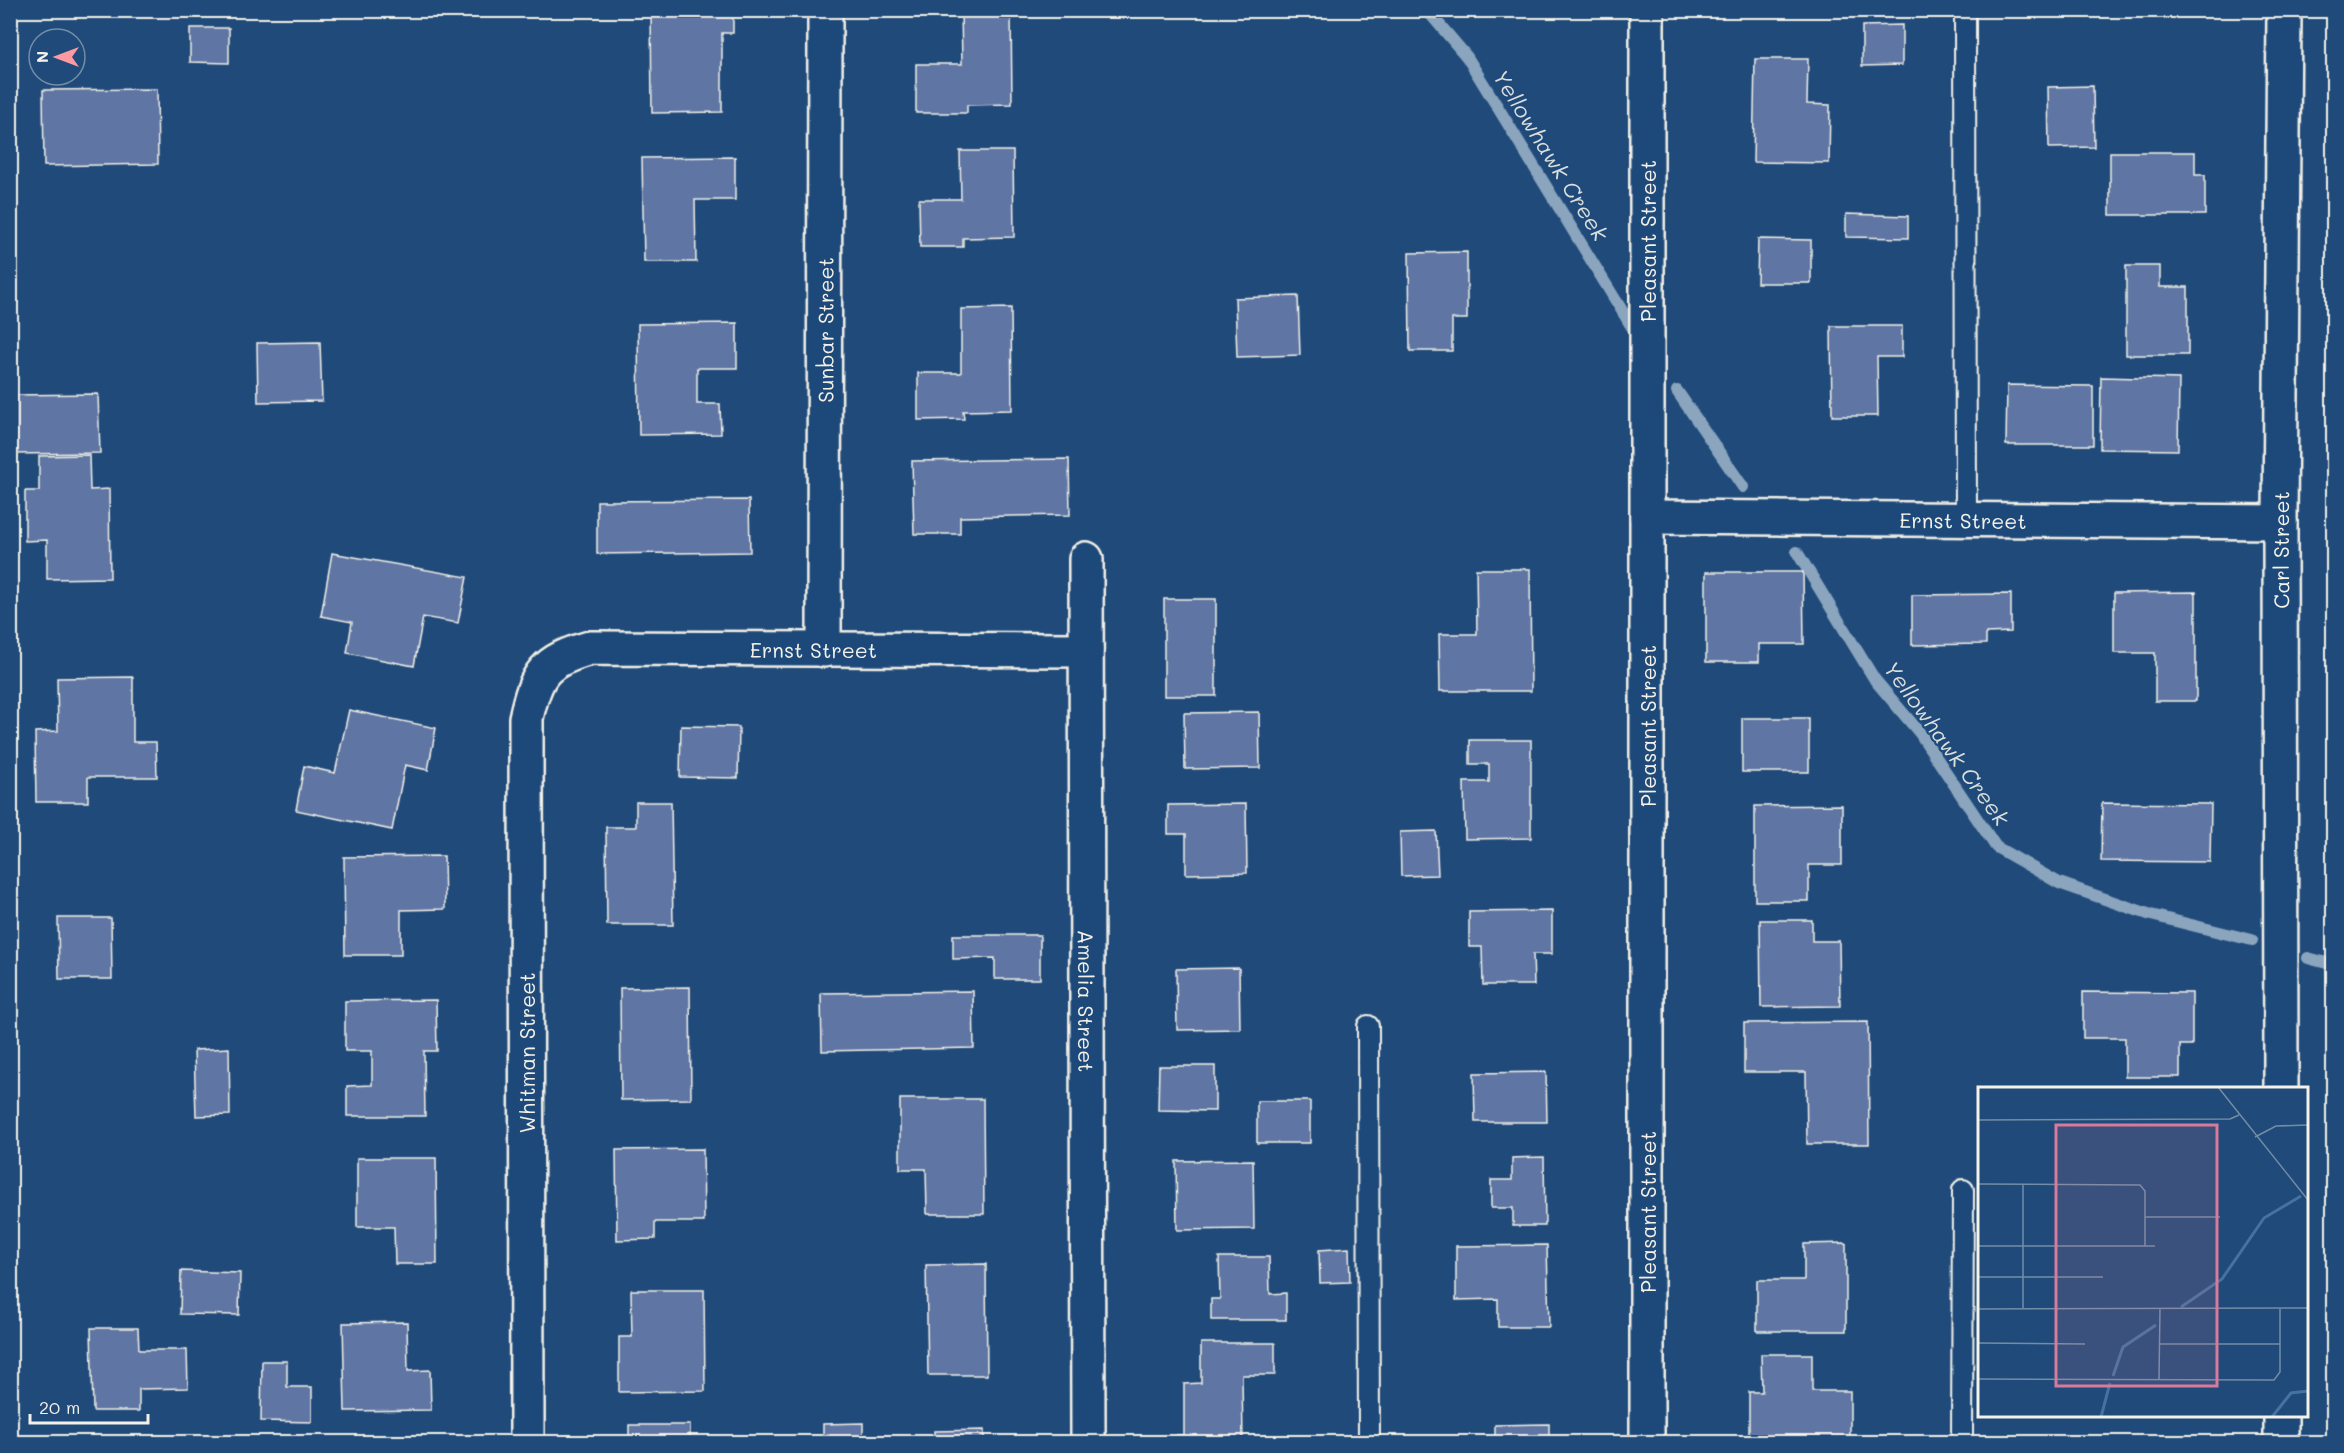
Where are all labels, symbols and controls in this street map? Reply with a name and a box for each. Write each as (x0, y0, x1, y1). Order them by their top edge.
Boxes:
north arrow (27, 27, 87, 87)
text: N (31, 51, 52, 63)
water label: Yellowhawk Creek (1487, 64, 1616, 247)
street label: Pleasant Street (1634, 160, 1661, 322)
street label: Sunbar Street (811, 257, 838, 403)
street label: Carl Street (2266, 491, 2294, 609)
street label: Ernst Street (1899, 505, 2027, 533)
street label: Ernst Street (750, 635, 877, 663)
street label: Pleasant Street (1634, 645, 1661, 807)
water label: Yellowhawk Creek (1877, 655, 2017, 832)
street label: Amelia Street (1073, 930, 1101, 1072)
street label: Whitman Street (513, 973, 540, 1133)
inset map (1978, 1087, 2308, 1417)
street label: Pleasant Street (1634, 1131, 1661, 1293)
scale bar (30, 1387, 148, 1425)
text: 20 m (39, 1395, 80, 1419)

